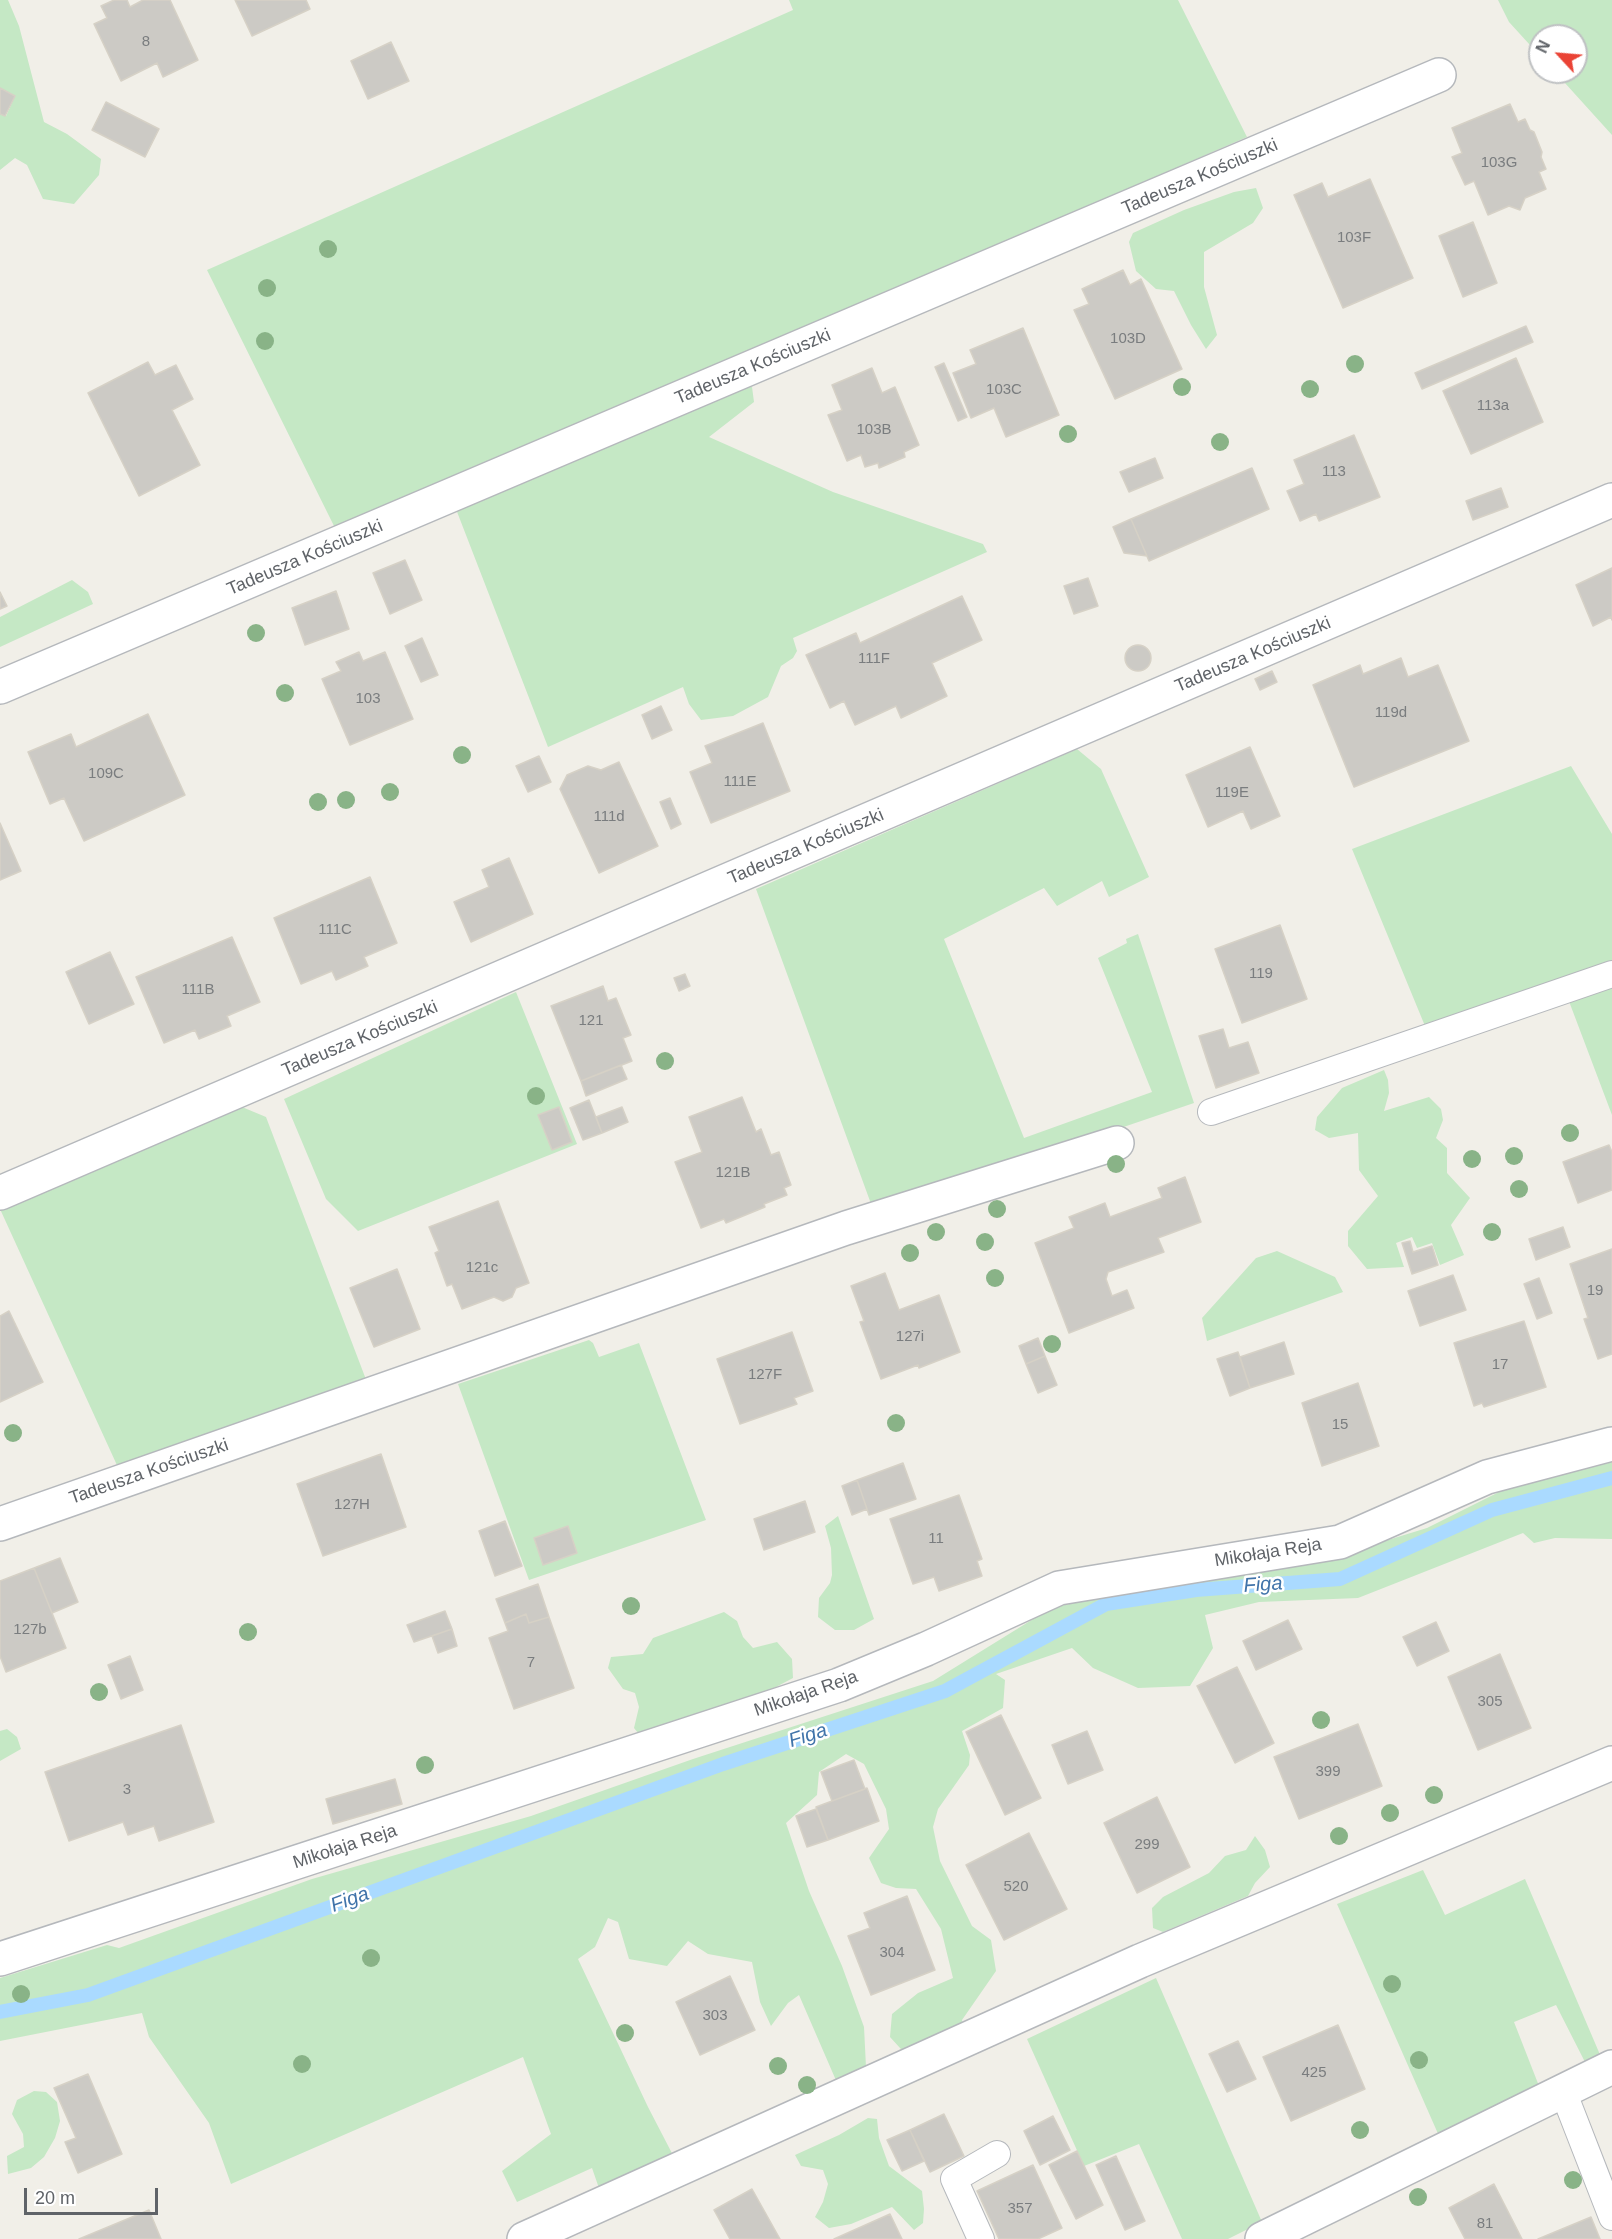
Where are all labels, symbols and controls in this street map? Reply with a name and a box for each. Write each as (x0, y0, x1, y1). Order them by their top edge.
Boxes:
north arrow (1528, 24, 1588, 84)
house number: 8 (142, 33, 150, 51)
text: N (1533, 38, 1553, 56)
street label: Tadeusza Kościuszki (1119, 134, 1281, 220)
house number: 103G (1481, 154, 1517, 172)
house number: 103F (1337, 229, 1371, 247)
street label: Tadeusza Kościuszki (672, 324, 834, 410)
house number: 103D (1110, 330, 1146, 348)
house number: 103C (986, 381, 1022, 399)
house number: 113a (1477, 397, 1509, 415)
house number: 103B (856, 421, 892, 439)
house number: 113 (1322, 463, 1346, 481)
street label: Tadeusza Kościuszki (224, 515, 386, 601)
street label: Tadeusza Kościuszki (1172, 612, 1334, 698)
house number: 111F (858, 650, 890, 668)
house number: 103 (355, 690, 381, 708)
house number: 119d (1375, 704, 1407, 722)
house number: 109C (88, 765, 124, 783)
house number: 111E (724, 773, 756, 791)
house number: 119E (1215, 784, 1249, 802)
street label: Tadeusza Kościuszki (725, 804, 887, 890)
house number: 111d (593, 808, 625, 826)
house number: 111C (318, 921, 352, 939)
house number: 119 (1249, 965, 1273, 983)
house number: 111B (182, 981, 214, 999)
street label: Tadeusza Kościuszki (279, 996, 441, 1082)
house number: 121 (578, 1012, 604, 1030)
house number: 121B (715, 1164, 751, 1182)
house number: 121c (466, 1259, 498, 1277)
house number: 19 (1587, 1282, 1603, 1300)
house number: 127i (896, 1328, 924, 1346)
house number: 17 (1492, 1356, 1508, 1374)
house number: 127F (748, 1366, 782, 1384)
house number: 15 (1332, 1416, 1348, 1434)
street label: Tadeusza Kościuszki (66, 1435, 232, 1509)
house number: 127H (334, 1496, 370, 1514)
house number: 11 (928, 1530, 944, 1548)
street label: Mikołaja Reja (1213, 1534, 1323, 1572)
water label: Figa (1243, 1572, 1283, 1598)
house number: 127b (13, 1621, 47, 1639)
house number: 7 (527, 1654, 535, 1672)
street label: Mikołaja Reja (751, 1666, 861, 1722)
house number: 305 (1477, 1693, 1503, 1711)
water label: Figa (786, 1719, 830, 1753)
house number: 399 (1315, 1763, 1341, 1781)
house number: 3 (123, 1781, 131, 1799)
street label: Mikołaja Reja (290, 1820, 400, 1874)
house number: 299 (1134, 1836, 1160, 1854)
house number: 520 (1003, 1878, 1029, 1896)
water label: Figa (328, 1882, 372, 1918)
house number: 304 (879, 1944, 905, 1962)
house number: 303 (702, 2007, 728, 2025)
house number: 425 (1301, 2064, 1327, 2082)
scale bar (27, 2176, 160, 2214)
text: 20 m (35, 2188, 75, 2208)
house number: 357 (1007, 2200, 1033, 2218)
house number: 81 (1477, 2215, 1493, 2233)

